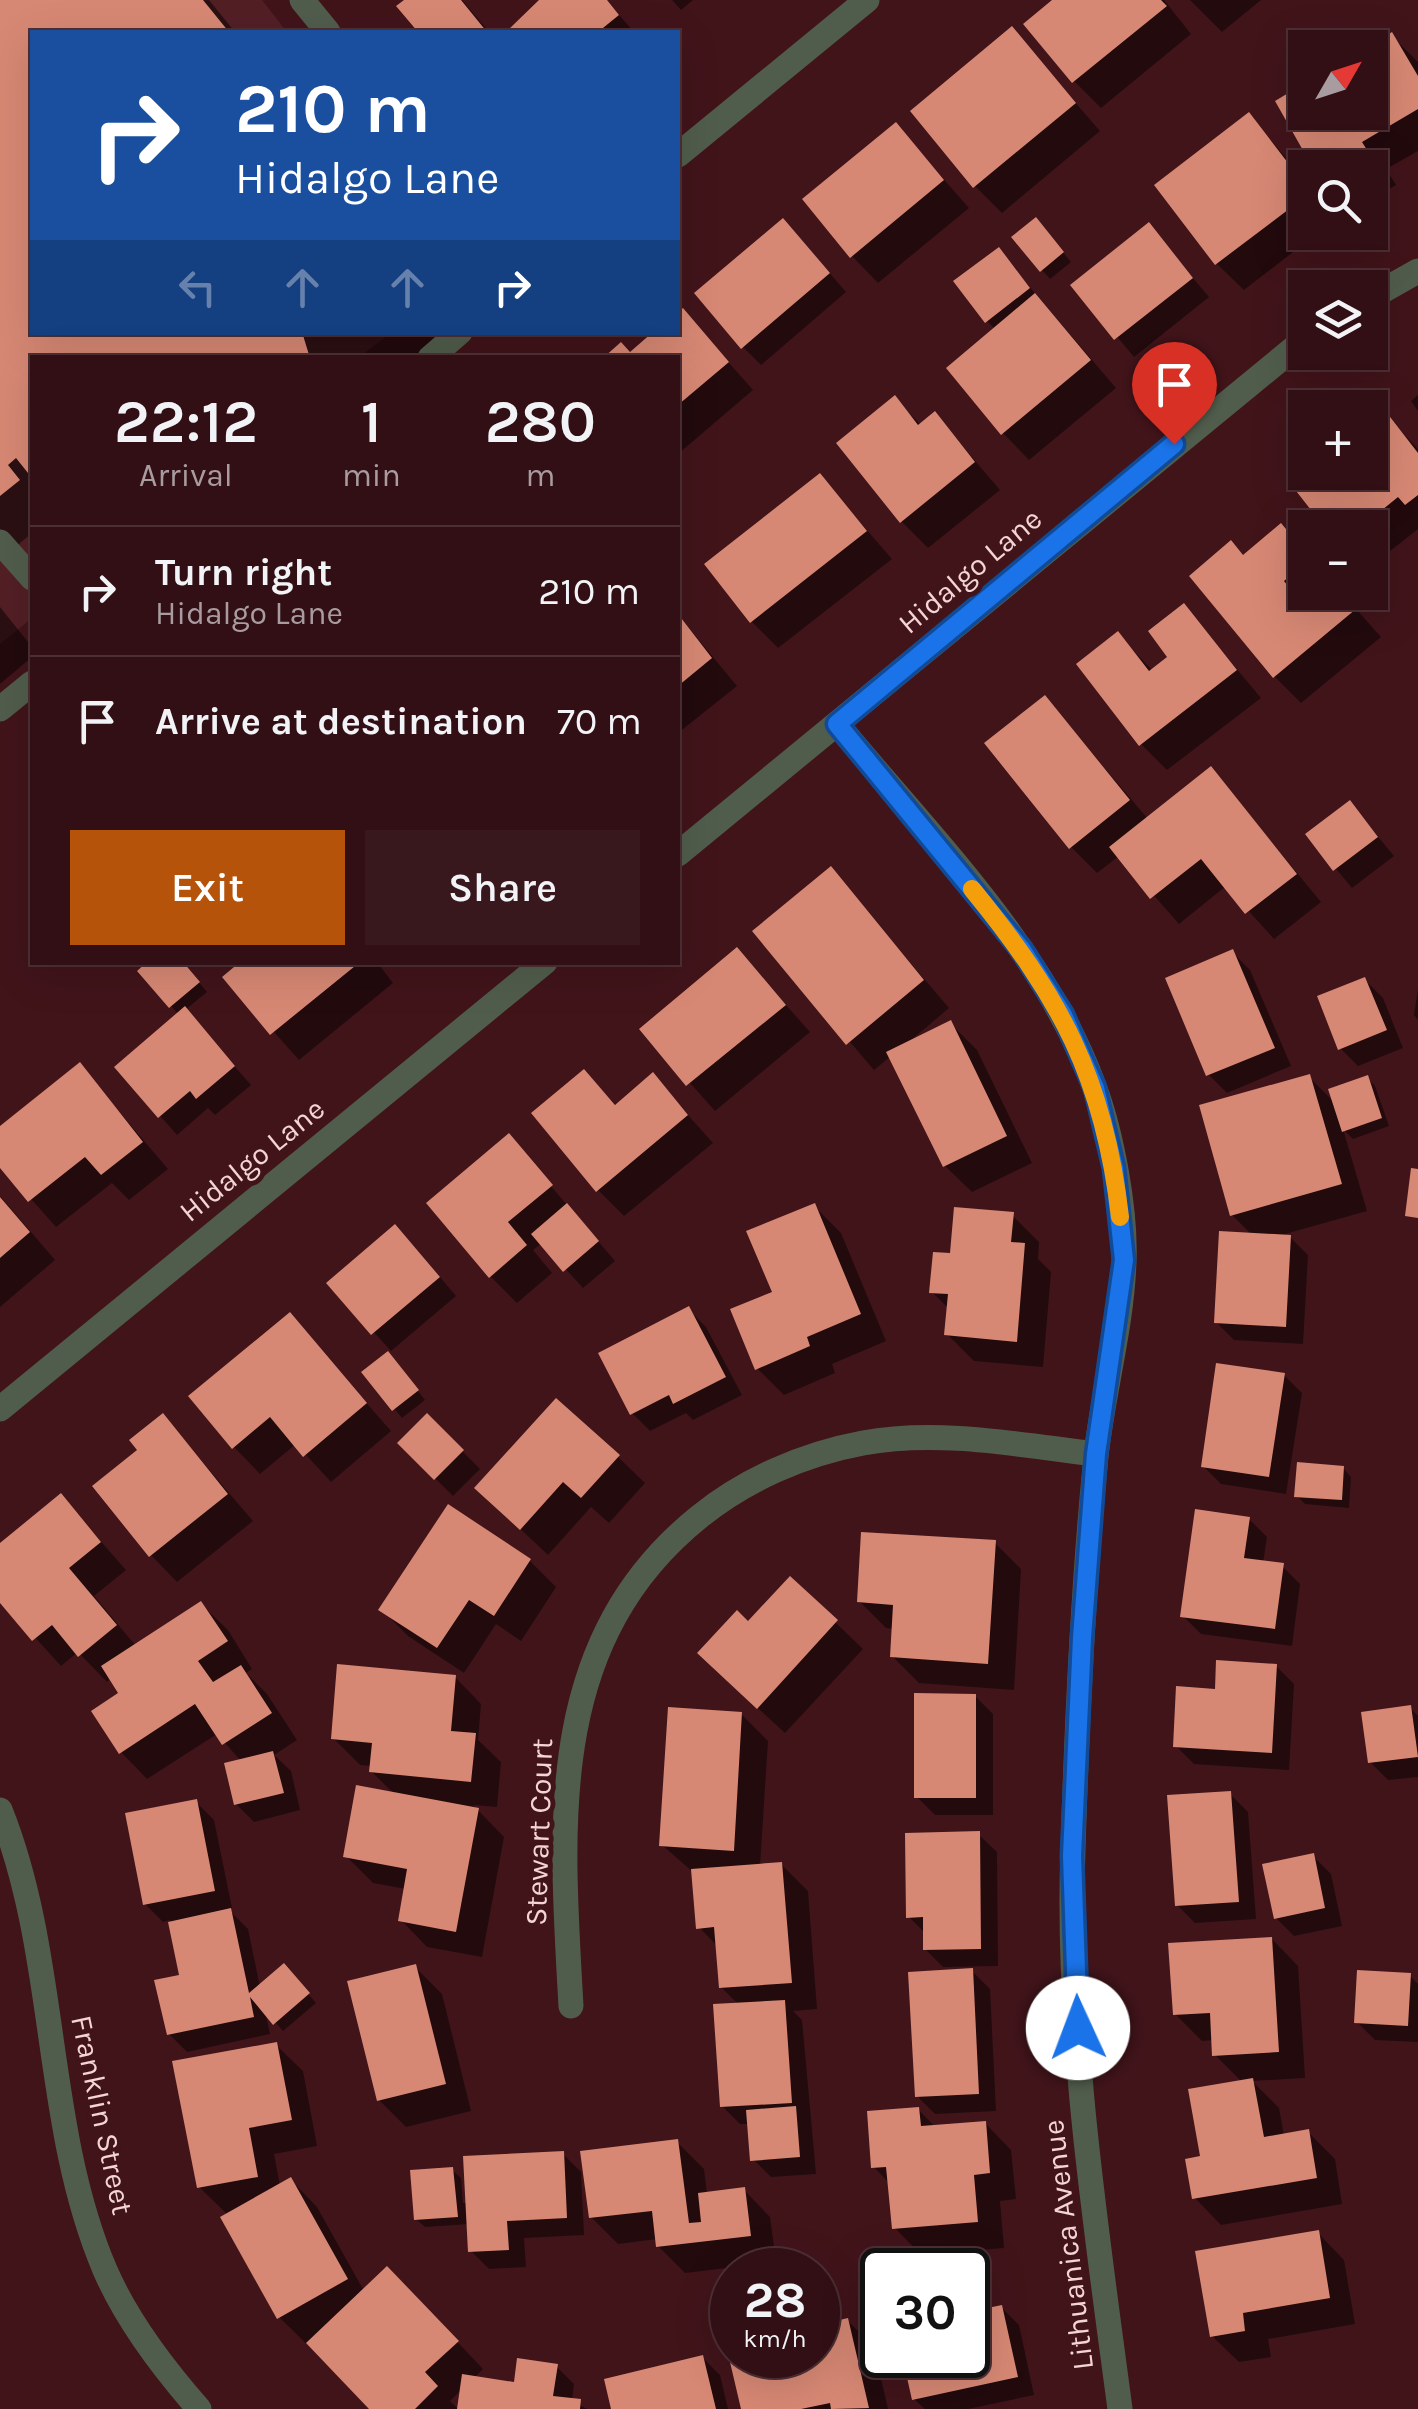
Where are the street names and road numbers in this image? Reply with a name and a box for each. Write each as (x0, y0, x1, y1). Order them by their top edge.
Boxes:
street label: Hidalgo Lane (891, 501, 1049, 641)
street label: Hidalgo Lane (172, 1091, 332, 1229)
street label: Stewart Court (518, 1738, 560, 1926)
street label: Franklin Street (63, 2012, 141, 2218)
street label: Lithuanica Avenue (1035, 2118, 1101, 2372)

